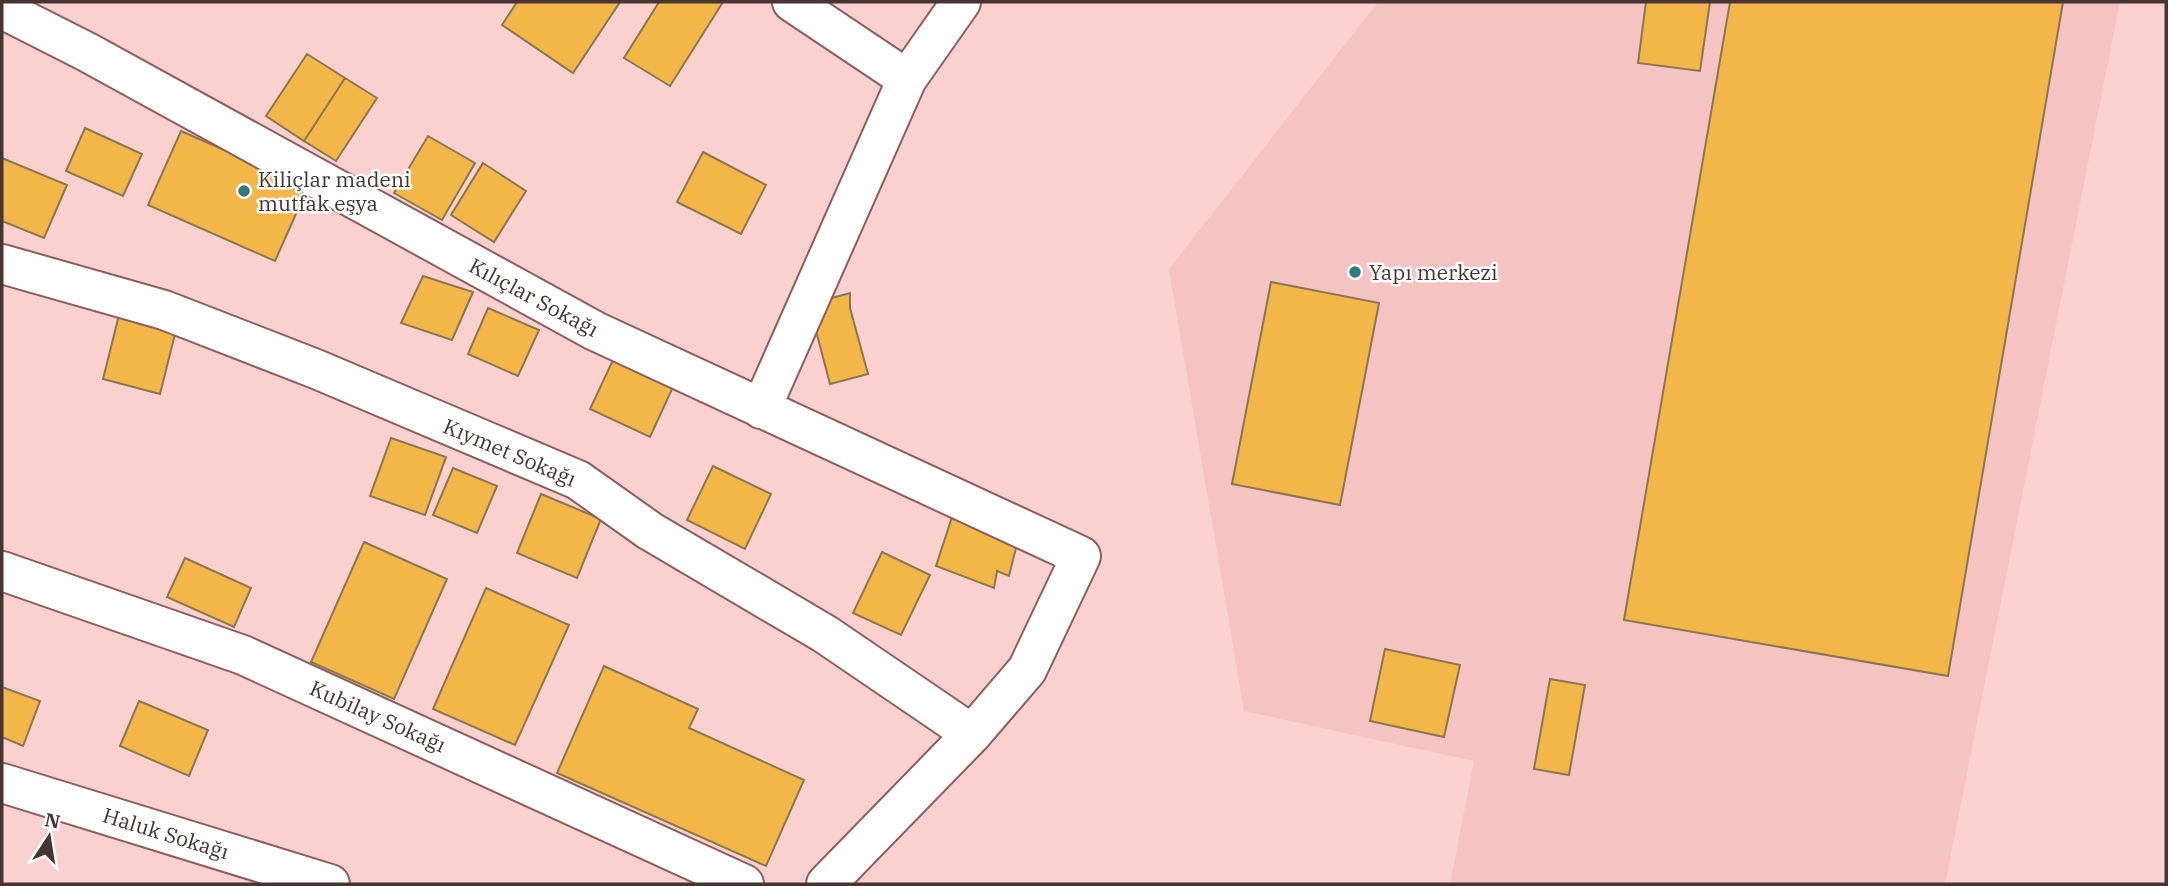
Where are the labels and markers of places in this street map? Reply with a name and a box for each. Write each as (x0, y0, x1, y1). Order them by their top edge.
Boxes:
place label: Kiliçlar madeni mutfak eşya (258, 165, 411, 217)
marker: Kiliçlar madeni mutfak eşya (236, 183, 252, 199)
place label: Yapı merkezi (1369, 258, 1498, 286)
marker: Yapı merkezi (1347, 264, 1363, 280)

